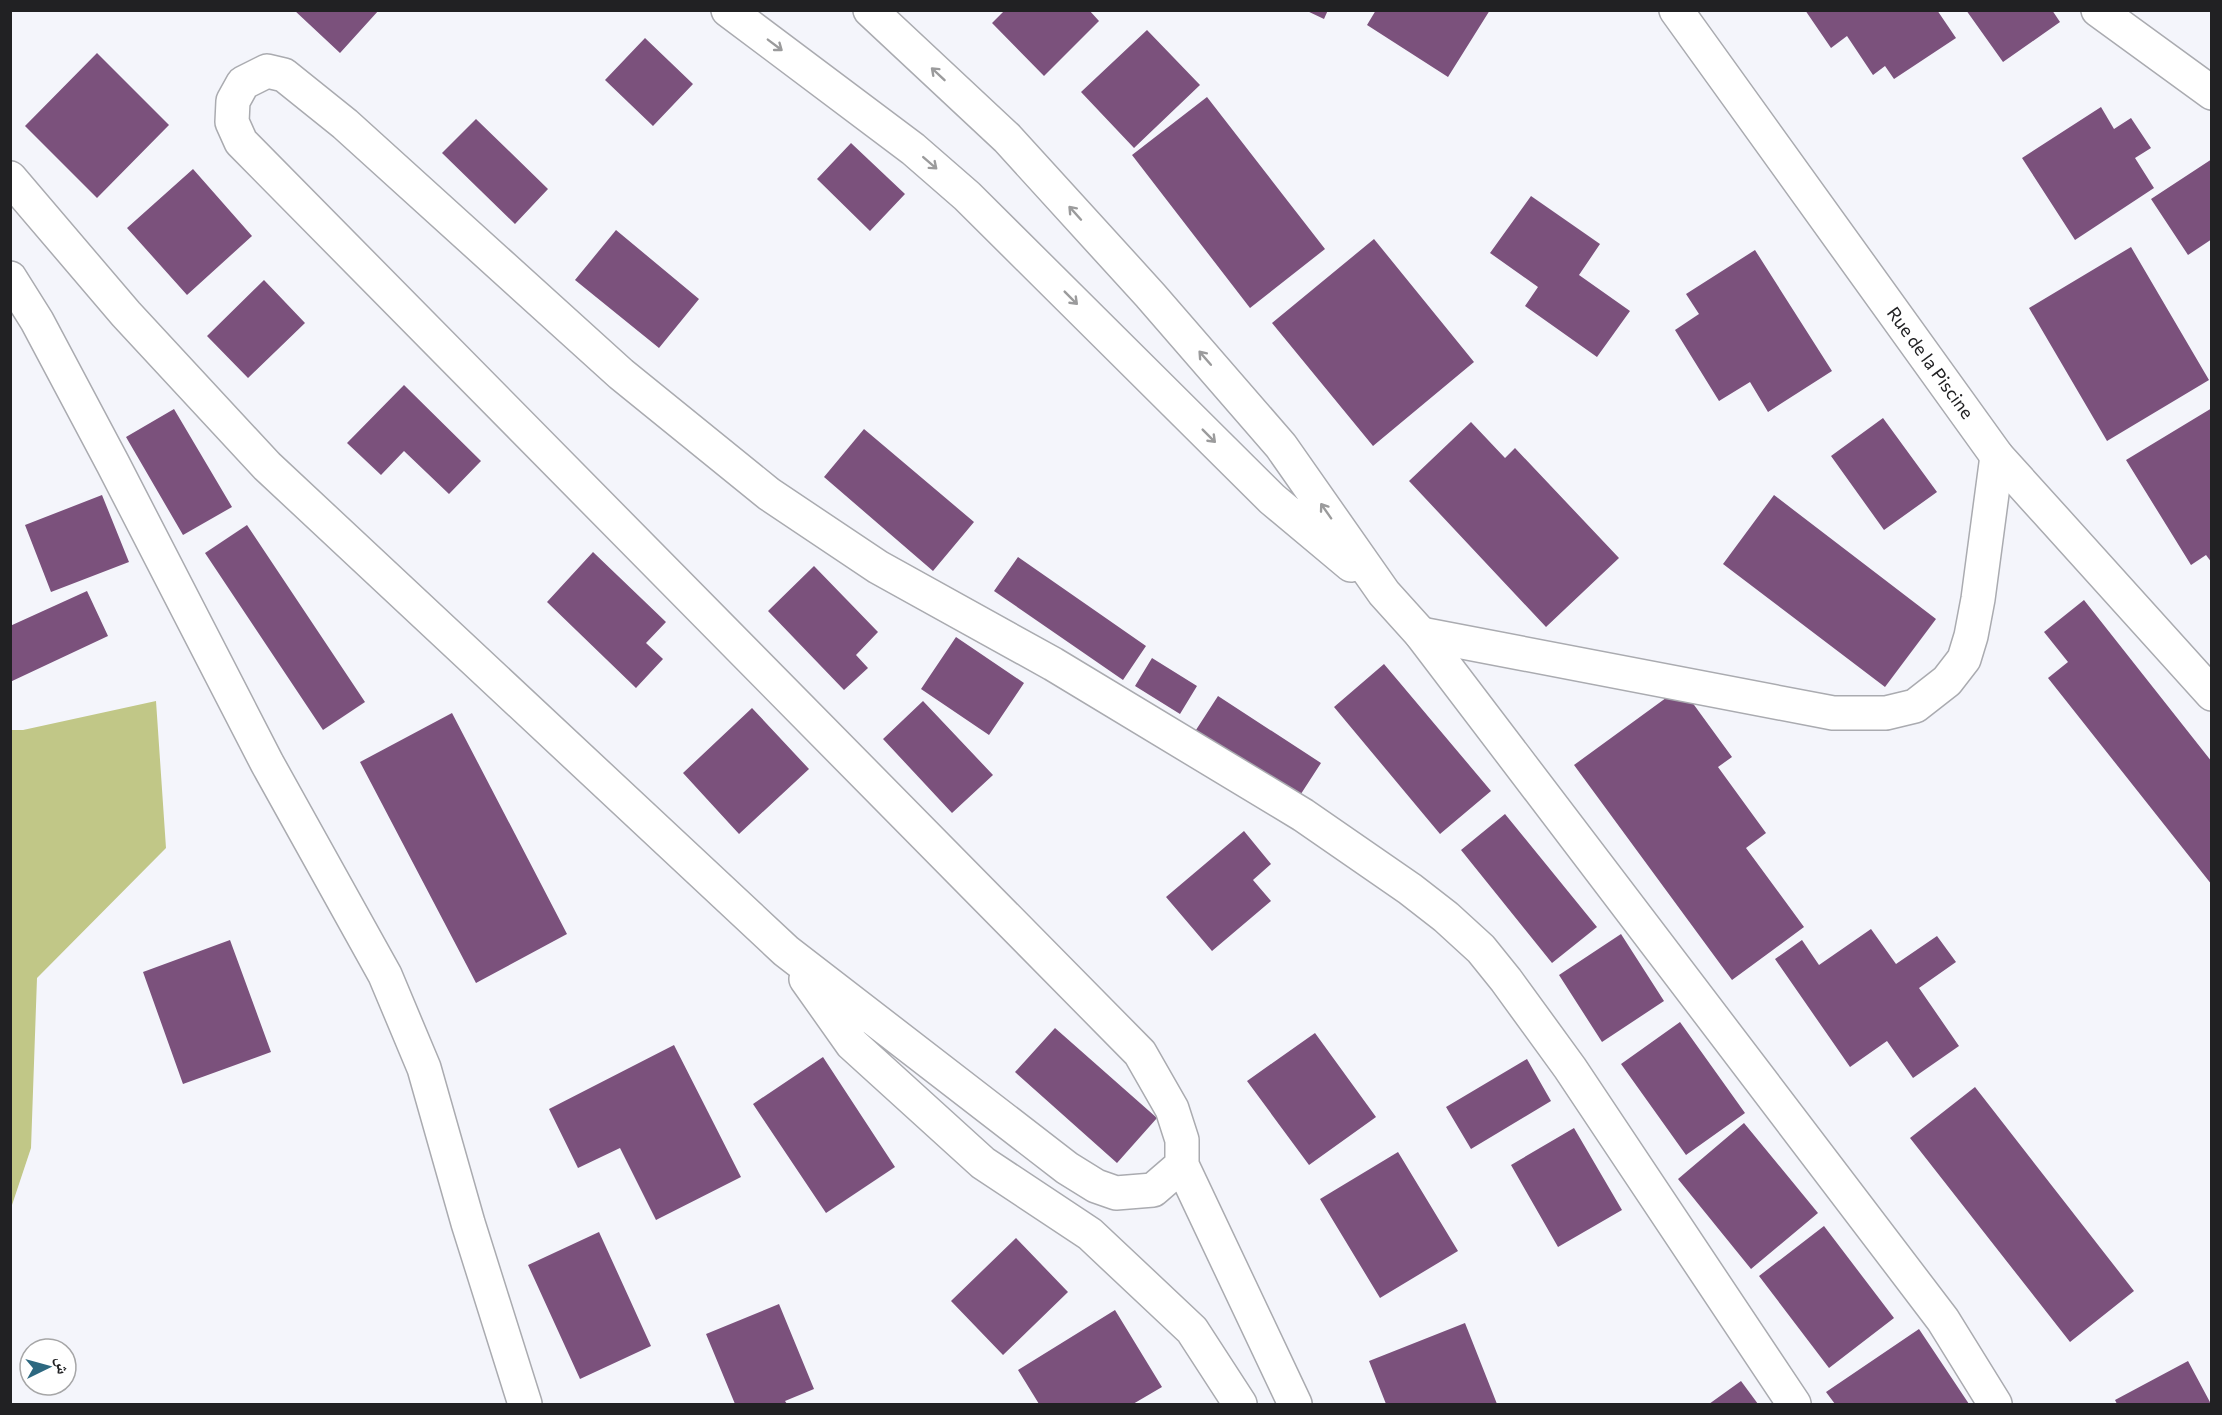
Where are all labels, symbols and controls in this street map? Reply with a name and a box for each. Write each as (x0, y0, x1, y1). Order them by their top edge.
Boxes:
one-way arrow (766, 39, 782, 52)
one-way arrow (931, 68, 946, 82)
one-way arrow (922, 157, 938, 170)
one-way arrow (1068, 206, 1082, 221)
one-way arrow (1063, 291, 1078, 306)
street label: Rue de la Piscine (1883, 302, 1979, 423)
one-way arrow (1198, 351, 1212, 366)
one-way arrow (1201, 429, 1216, 443)
one-way arrow (1320, 503, 1332, 519)
north arrow (18, 1337, 78, 1397)
text: ش (52, 1356, 74, 1375)

